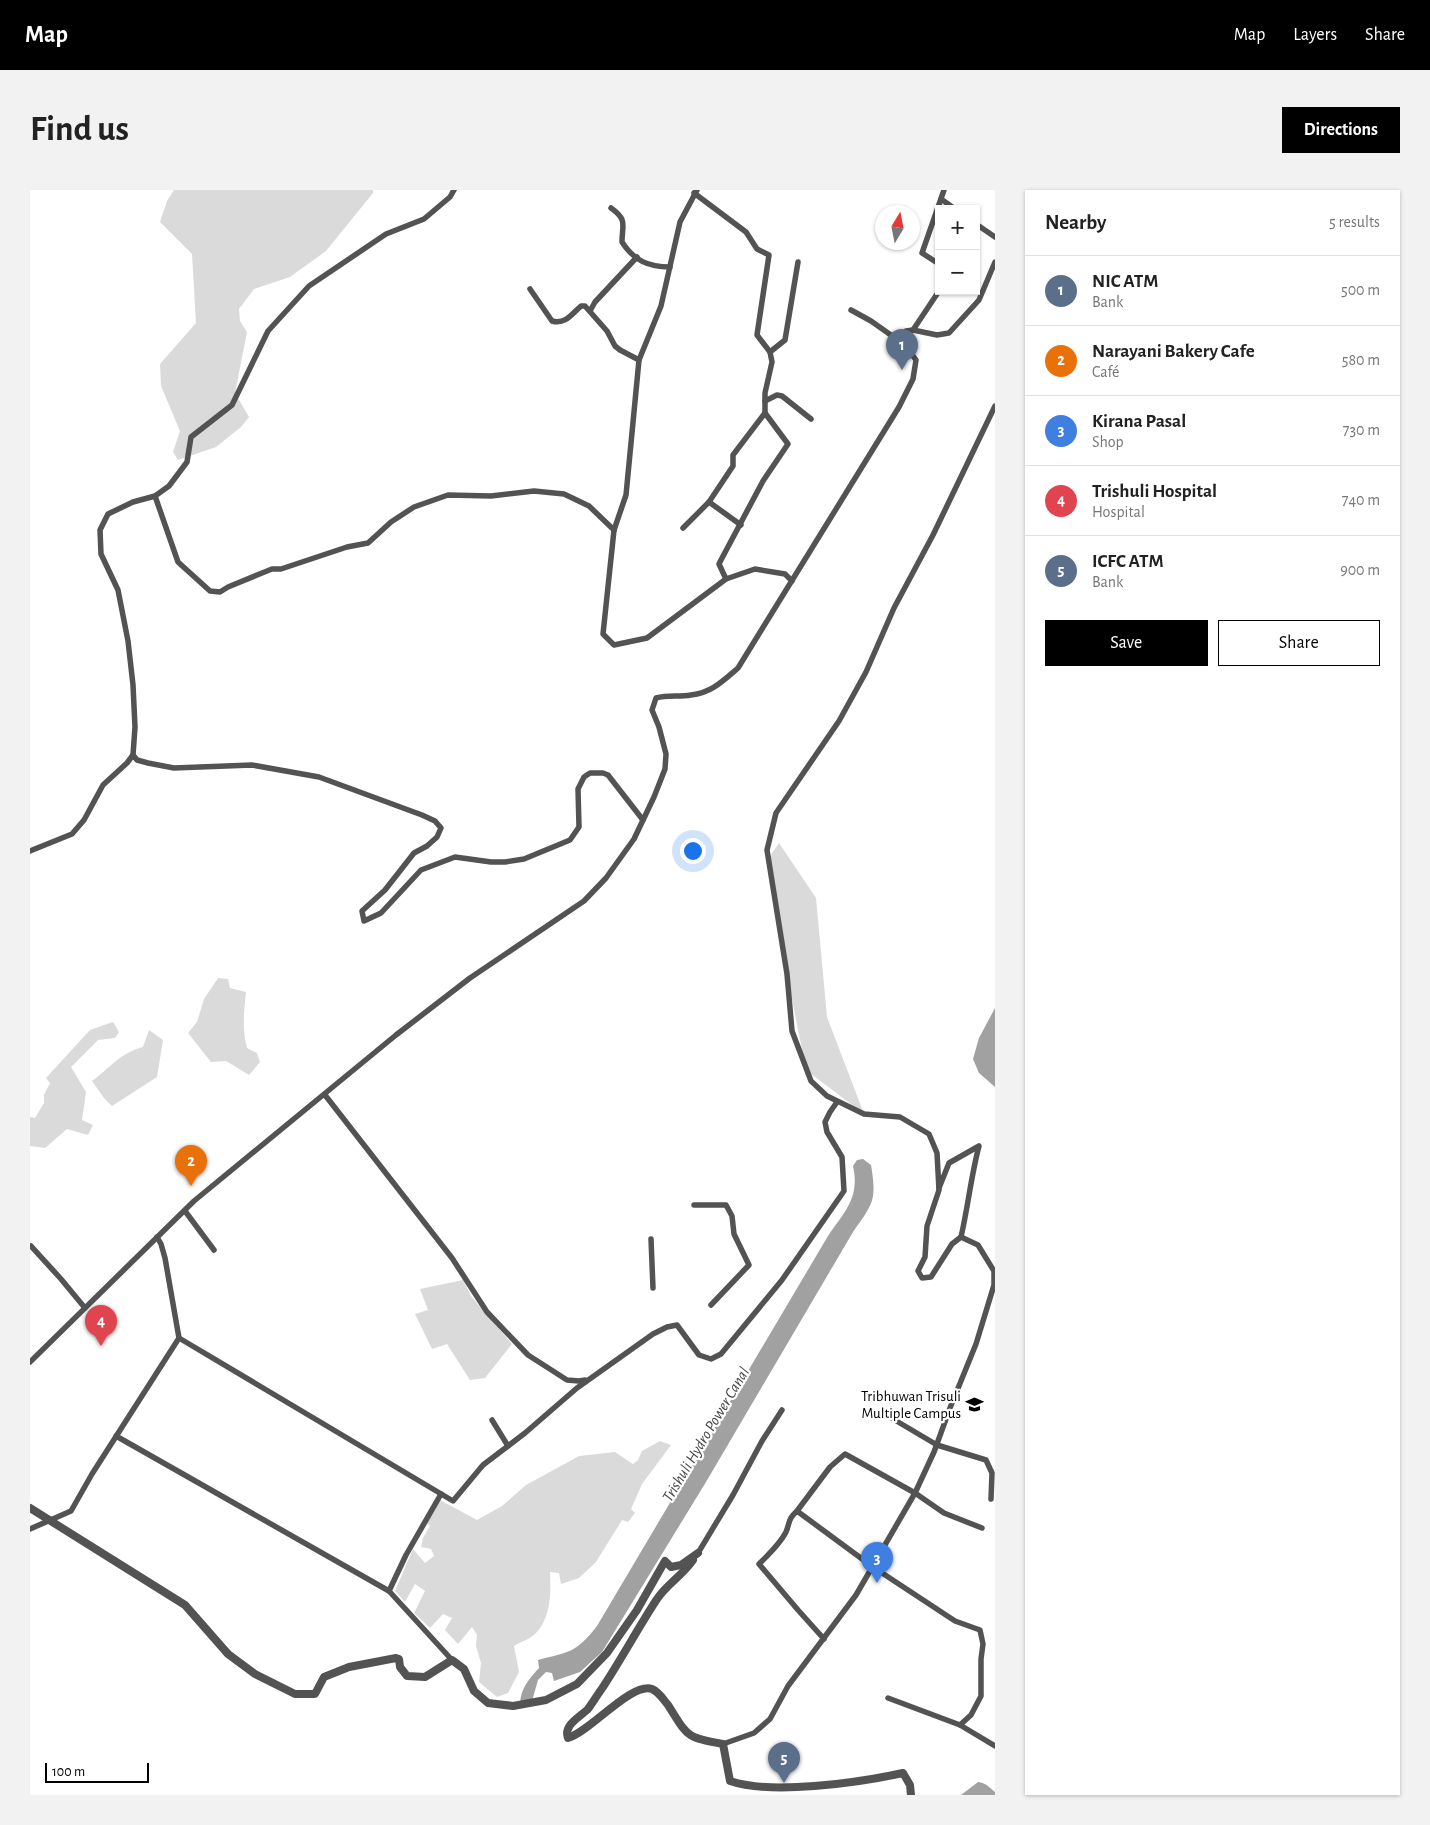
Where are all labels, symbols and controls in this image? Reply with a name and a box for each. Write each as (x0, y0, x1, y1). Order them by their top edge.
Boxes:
text: Map (25, 23, 68, 47)
text: Map (1234, 26, 1265, 44)
text: Layers (1293, 26, 1337, 44)
text: Share (1365, 26, 1405, 44)
button: Directions (1282, 107, 1400, 153)
text: Find us (30, 112, 129, 147)
north arrow (875, 205, 920, 250)
map controls (935, 205, 980, 295)
button: + (935, 205, 980, 250)
text: Nearby (1045, 212, 1106, 233)
text: 5 results (1329, 214, 1380, 230)
button: − (935, 250, 980, 295)
text: NIC ATM (1092, 272, 1158, 291)
text: 1 (1058, 282, 1064, 298)
text: 500 m (1341, 282, 1380, 298)
text: Bank (1092, 294, 1123, 310)
pin: 1 (886, 329, 918, 370)
text: Narayani Bakery Cafe (1092, 342, 1255, 361)
text: 2 (1057, 352, 1065, 368)
text: 580 m (1342, 352, 1380, 368)
text: Café (1092, 364, 1120, 380)
text: Kirana Pasal (1092, 412, 1186, 431)
text: 3 (1058, 422, 1064, 438)
text: 730 m (1343, 422, 1380, 438)
text: Shop (1092, 434, 1124, 450)
text: Trishuli Hospital (1092, 482, 1217, 501)
text: 4 (1057, 492, 1065, 508)
text: 740 m (1342, 492, 1380, 508)
text: Hospital (1092, 504, 1145, 520)
text: ICFC ATM (1092, 552, 1164, 571)
text: 5 (1058, 562, 1064, 578)
text: 900 m (1340, 562, 1380, 578)
text: Bank (1092, 574, 1123, 590)
button: Save (1045, 620, 1208, 666)
button: Share (1218, 620, 1380, 666)
your location (680, 838, 706, 864)
pin: 2 (175, 1145, 207, 1186)
pin: 4 (85, 1305, 117, 1346)
water label: Trishuli Hydro Power Canal (659, 1364, 752, 1504)
place label: Tribhuwan Trisuli Multiple Campus (861, 1389, 961, 1421)
school or university icon: Tribhuwan Trisuli Multiple Campus (965, 1395, 985, 1415)
pin: 3 (861, 1542, 893, 1583)
pin: 5 (768, 1742, 800, 1783)
scale bar (45, 1760, 149, 1783)
text: 100 m (52, 1765, 85, 1779)

